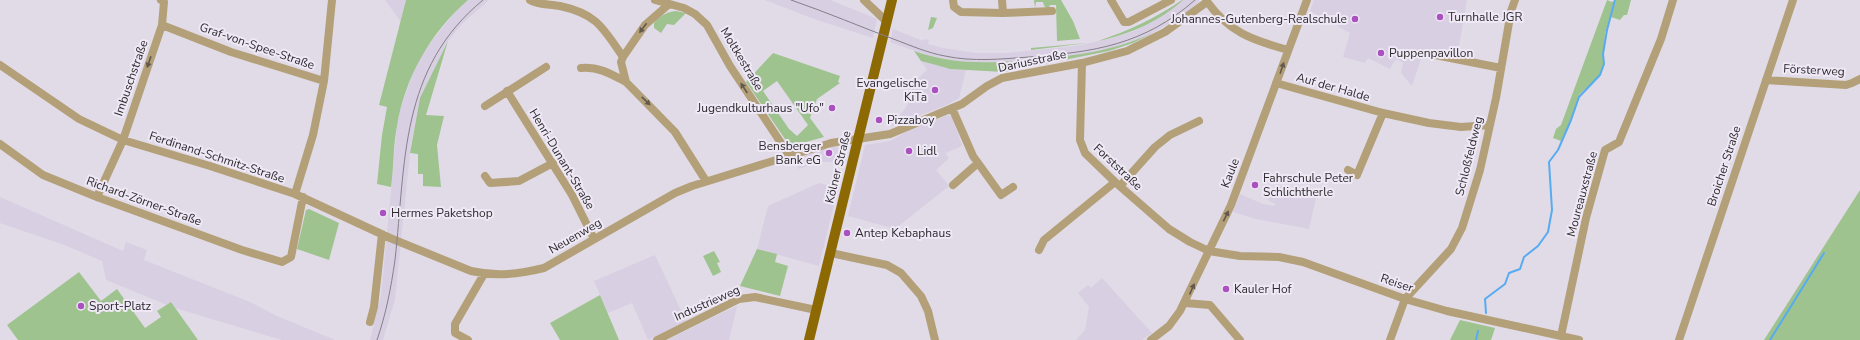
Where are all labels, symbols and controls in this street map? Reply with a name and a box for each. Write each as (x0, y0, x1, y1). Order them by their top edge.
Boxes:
place label: Turnhalle JGR (1448, 9, 1523, 25)
place label: Johannes-Gutenberg-Realschule (1170, 11, 1347, 27)
marker: Turnhalle JGR (1435, 12, 1445, 22)
marker: Johannes-Gutenberg-Realschule (1350, 14, 1360, 24)
street label: Graf-von-Spee-Straße (197, 19, 317, 73)
one-way arrow (639, 23, 647, 34)
street label: Moltkestraße (717, 24, 767, 94)
street label: Imbuschstraße (110, 38, 152, 118)
place label: Puppenpavillon (1389, 45, 1473, 61)
street label: Dariusstraße (997, 46, 1067, 76)
marker: Puppenpavillon (1376, 48, 1386, 58)
one-way arrow (146, 56, 152, 68)
street label: Försterweg (1783, 60, 1845, 80)
one-way arrow (1279, 62, 1285, 74)
street label: Auf der Halde (1294, 69, 1372, 105)
place label: Evangelische KiTa (857, 75, 927, 105)
one-way arrow (740, 82, 748, 93)
marker: Evangelische KiTa (930, 85, 940, 95)
one-way arrow (641, 96, 651, 106)
place label: Jugendkulturhaus "Ufo" (696, 100, 824, 116)
marker: Jugendkulturhaus "Ufo" (827, 103, 837, 113)
street label: Henri-Dunant-Straße (526, 106, 598, 212)
place label: Pizzaboy (887, 112, 935, 128)
marker: Pizzaboy (874, 115, 884, 125)
street label: Schloßfeldweg (1451, 115, 1487, 197)
street label: Broicher Straße (1703, 124, 1745, 208)
street label: Ferdinand-Schmitz-Straße (147, 128, 287, 186)
street label: Kölner Straße (821, 129, 855, 205)
place label: Bensberger Bank eG (759, 138, 822, 168)
street label: Forststraße (1090, 140, 1146, 194)
place label: Lidl (917, 143, 937, 159)
marker: Lidl (904, 146, 914, 156)
marker: Bensberger Bank eG (824, 148, 834, 158)
street label: Moureauxstraße (1563, 149, 1601, 239)
street label: Kaule (1217, 156, 1243, 190)
place label: Fahrschule Peter Schlichtherle (1263, 170, 1354, 200)
street label: Richard-Zörner-Straße (84, 173, 204, 229)
marker: Fahrschule Peter Schlichtherle (1250, 180, 1260, 190)
place label: Hermes Paketshop (391, 205, 493, 221)
marker: Hermes Paketshop (378, 208, 388, 218)
one-way arrow (1223, 210, 1229, 221)
street label: Neuenweg (546, 214, 604, 258)
place label: Antep Kebaphaus (855, 225, 951, 241)
marker: Antep Kebaphaus (842, 228, 852, 238)
street label: Reiser (1379, 270, 1416, 296)
street label: Industrieweg (672, 281, 742, 325)
place label: Kauler Hof (1234, 281, 1293, 297)
one-way arrow (1189, 283, 1195, 294)
marker: Kauler Hof (1221, 284, 1231, 294)
place label: Sport-Platz (89, 298, 152, 314)
marker: Sport-Platz (76, 301, 86, 311)

